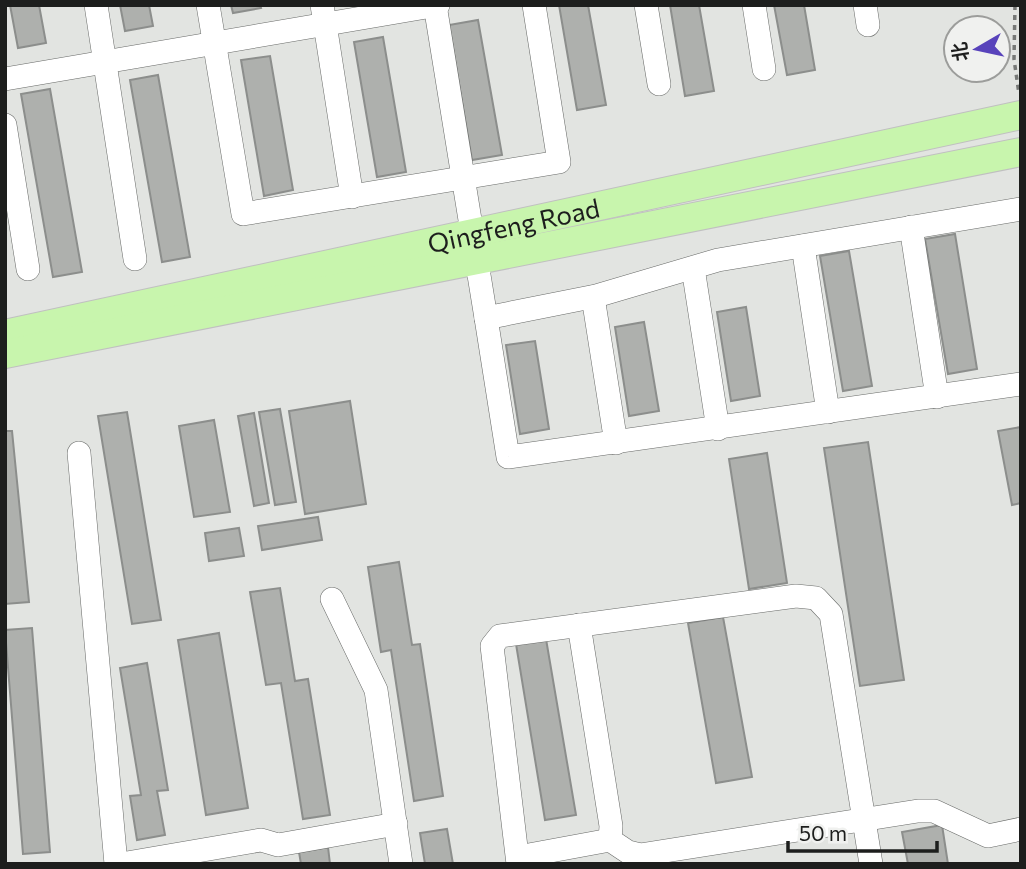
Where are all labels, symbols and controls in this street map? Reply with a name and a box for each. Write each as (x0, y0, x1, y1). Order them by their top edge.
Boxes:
north arrow (942, 14, 1012, 84)
text: 北 (947, 41, 973, 63)
street label: Qingfeng Road (425, 191, 602, 258)
scale bar (788, 810, 937, 854)
text: 50 m (799, 820, 847, 845)

